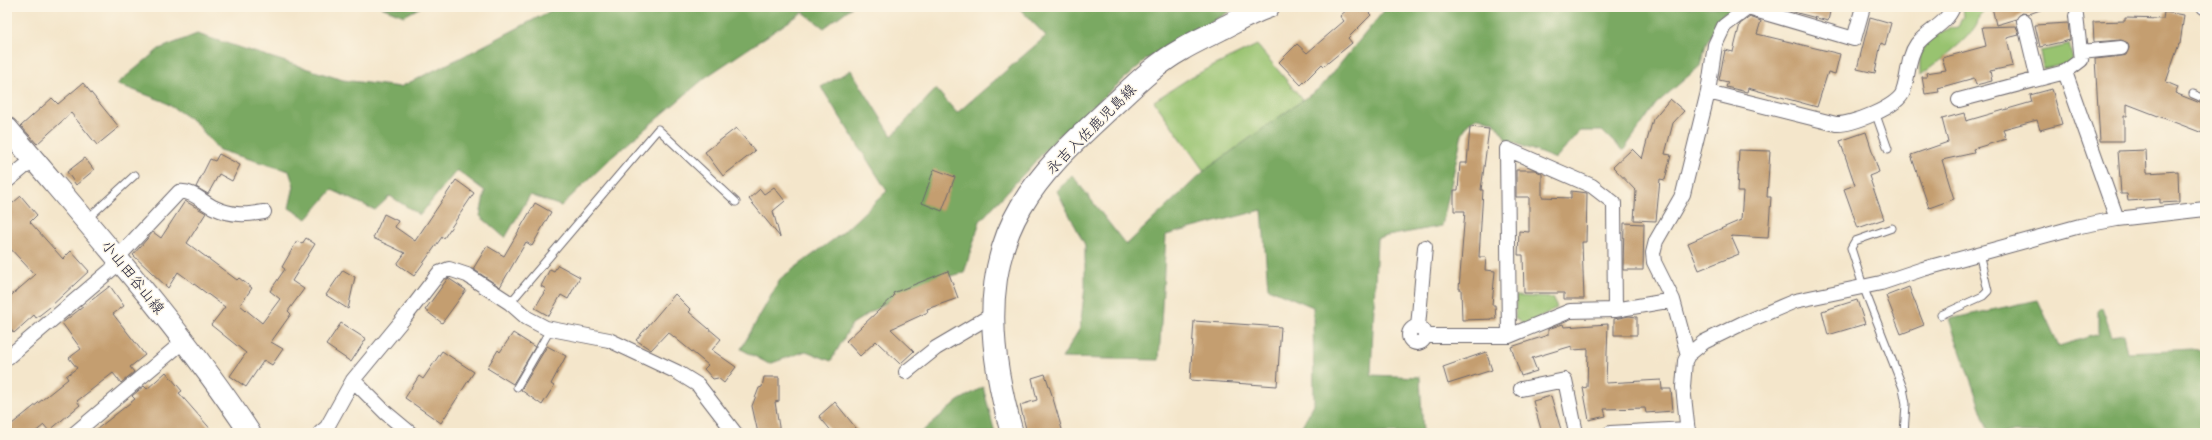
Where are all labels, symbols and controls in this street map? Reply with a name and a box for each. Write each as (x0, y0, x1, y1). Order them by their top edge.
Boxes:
street label: 永吉入佐鹿児島線 (1042, 80, 1141, 179)
street label: 小山田谷山線 (96, 236, 168, 319)

